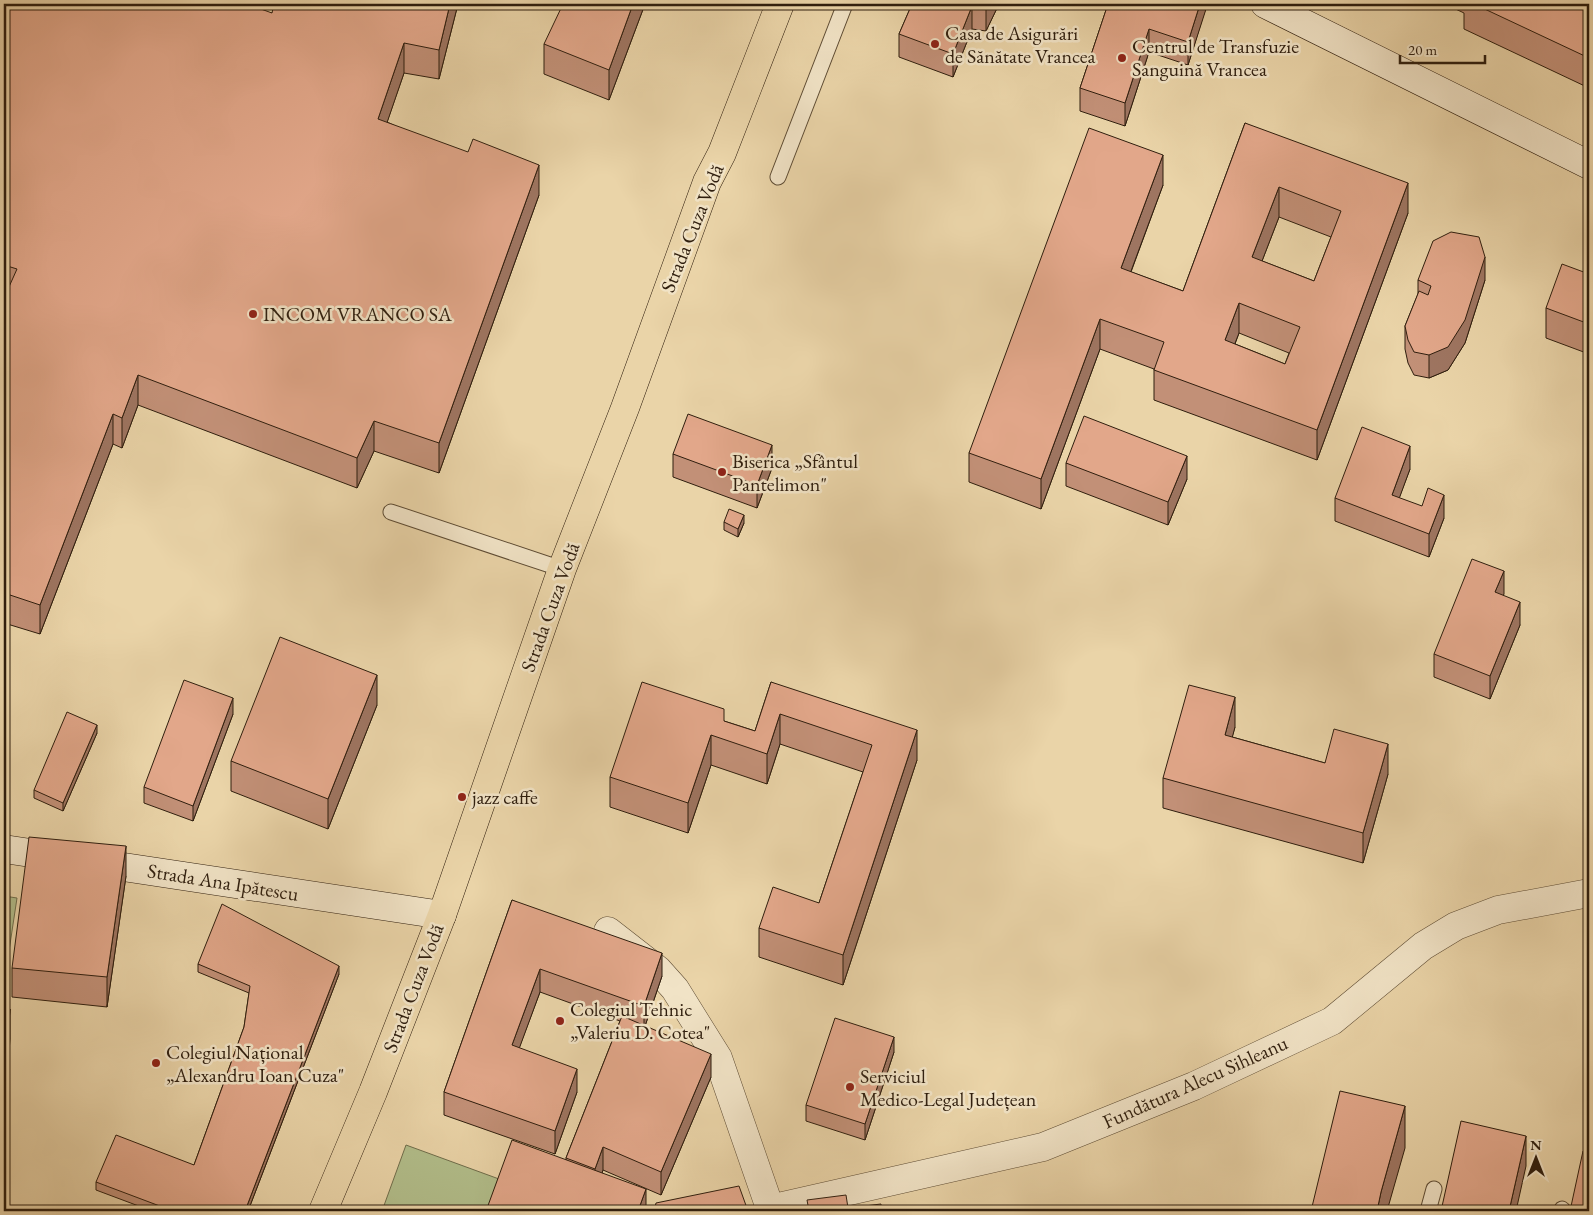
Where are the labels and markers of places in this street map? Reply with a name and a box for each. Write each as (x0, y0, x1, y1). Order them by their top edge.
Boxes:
place label: Casa de Asigurări de Sănătate Vrancea (945, 20, 1095, 69)
place label: Centrul de Transfuzie Sanguină Vrancea (1132, 33, 1299, 82)
marker: Casa de Asigurări de Sănătate Vrancea (929, 38, 941, 50)
marker: Centrul de Transfuzie Sanguină Vrancea (1116, 52, 1128, 64)
place label: INCOM VRANCO SA (263, 301, 452, 327)
marker: INCOM VRANCO SA (247, 308, 259, 320)
place label: Biserica „Sfântul Pantelimon" (732, 448, 858, 497)
marker: Biserica „Sfântul Pantelimon" (716, 466, 728, 478)
place label: jazz caffe (471, 784, 538, 810)
marker: jazz caffe (456, 791, 468, 803)
place label: Colegiul Tehnic „Valeriu D. Cotea" (570, 996, 710, 1045)
marker: Colegiul Tehnic „Valeriu D. Cotea" (554, 1015, 566, 1027)
place label: Colegiul Național „Alexandru Ioan Cuza" (166, 1039, 344, 1088)
marker: Colegiul Național „Alexandru Ioan Cuza" (150, 1057, 162, 1069)
place label: Serviciul Medico-Legal Județean (860, 1063, 1037, 1112)
marker: Serviciul Medico-Legal Județean (844, 1081, 856, 1093)

